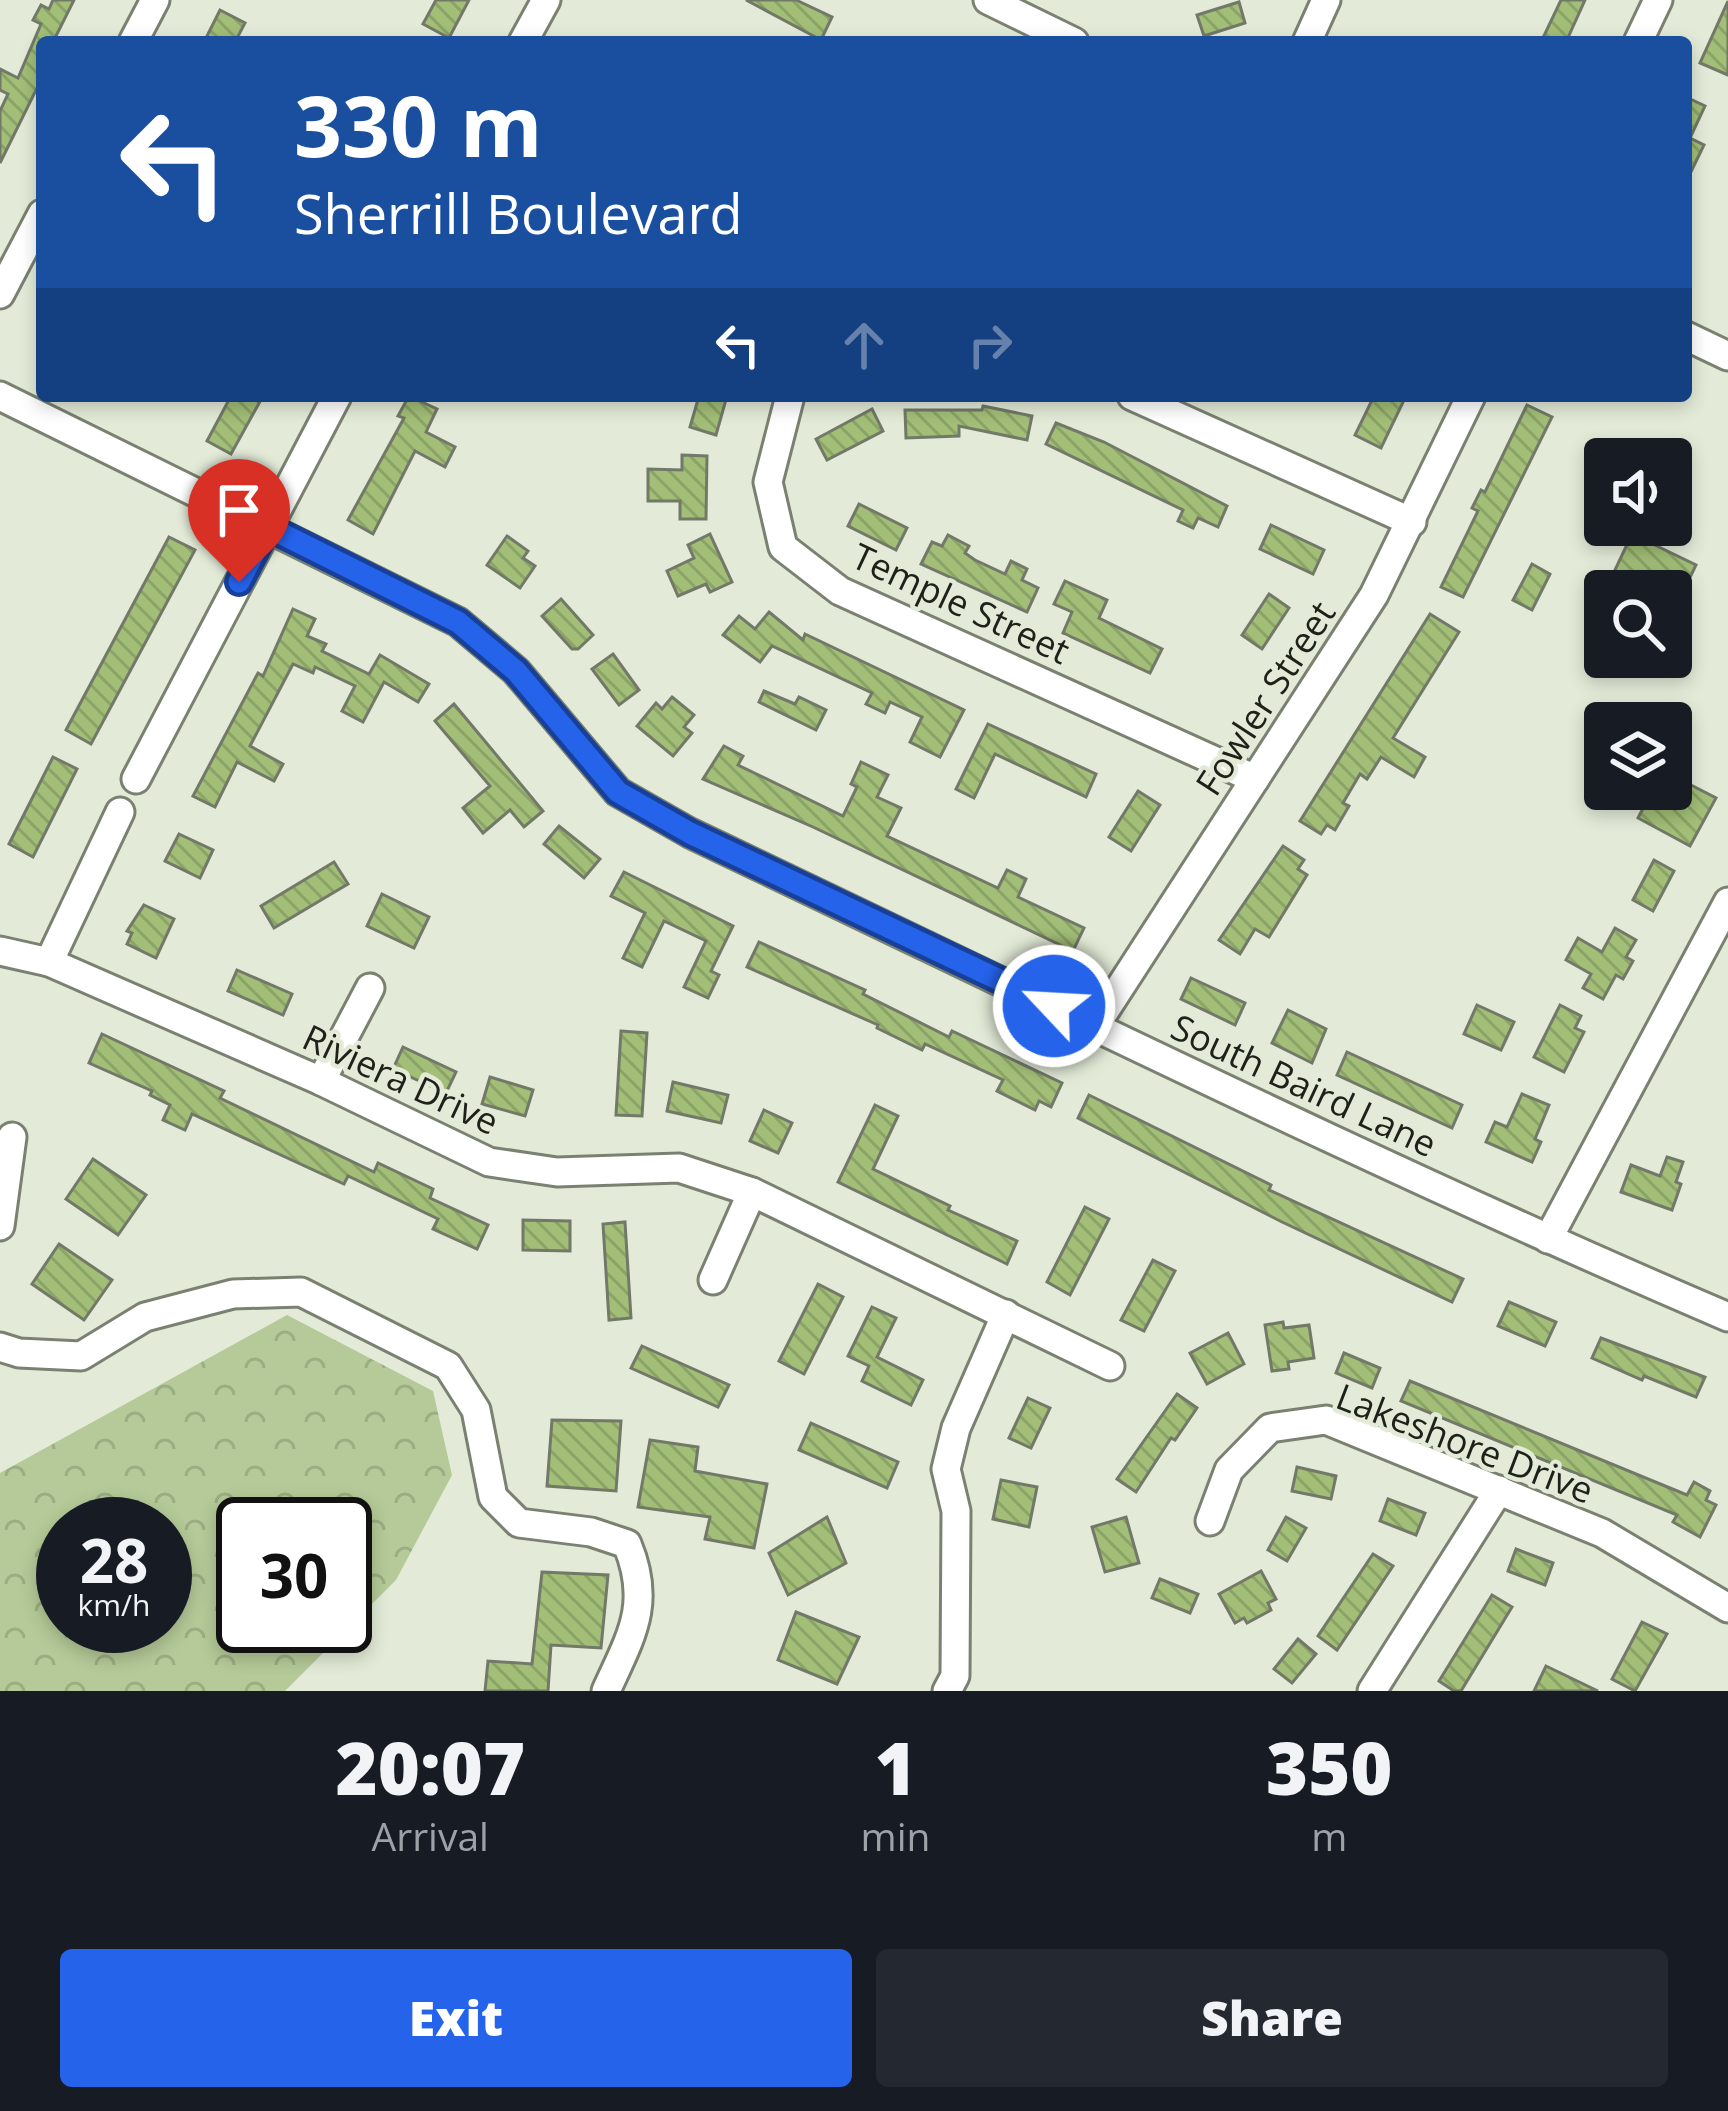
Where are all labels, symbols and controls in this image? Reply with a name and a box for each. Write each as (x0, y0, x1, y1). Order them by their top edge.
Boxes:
text: 330 m (294, 67, 542, 182)
icon: left (96, 84, 252, 240)
text: Sherrill Boulevard (294, 176, 743, 250)
icon: left (705, 312, 771, 378)
icon: ahead (831, 312, 897, 378)
icon: right (957, 312, 1023, 378)
map controls (1584, 438, 1692, 810)
button: sound (1584, 438, 1692, 546)
pin (188, 459, 290, 582)
icon: arrive (206, 477, 272, 543)
street label: Temple Street (844, 531, 1078, 675)
button: search (1584, 570, 1692, 678)
street label: Fowler Street (1184, 592, 1346, 804)
button: layers (1584, 702, 1692, 810)
position arrow (991, 943, 1117, 1069)
street label: South Baird Lane (1163, 1002, 1445, 1168)
street label: Riviera Drive (295, 1012, 507, 1146)
street label: Lakeshore Drive (1330, 1372, 1600, 1514)
speed limit sign: 30 (216, 1497, 372, 1653)
text: 28 (80, 1519, 148, 1601)
text: km/h (78, 1584, 150, 1625)
text: 20:07 (336, 1718, 525, 1816)
text: 1 (874, 1718, 917, 1816)
text: 350 (1266, 1718, 1393, 1816)
text: Arrival (372, 1809, 489, 1862)
text: min (861, 1809, 930, 1862)
text: m (1311, 1809, 1347, 1862)
button: Exit (60, 1949, 852, 2087)
button: Share (876, 1949, 1668, 2087)

